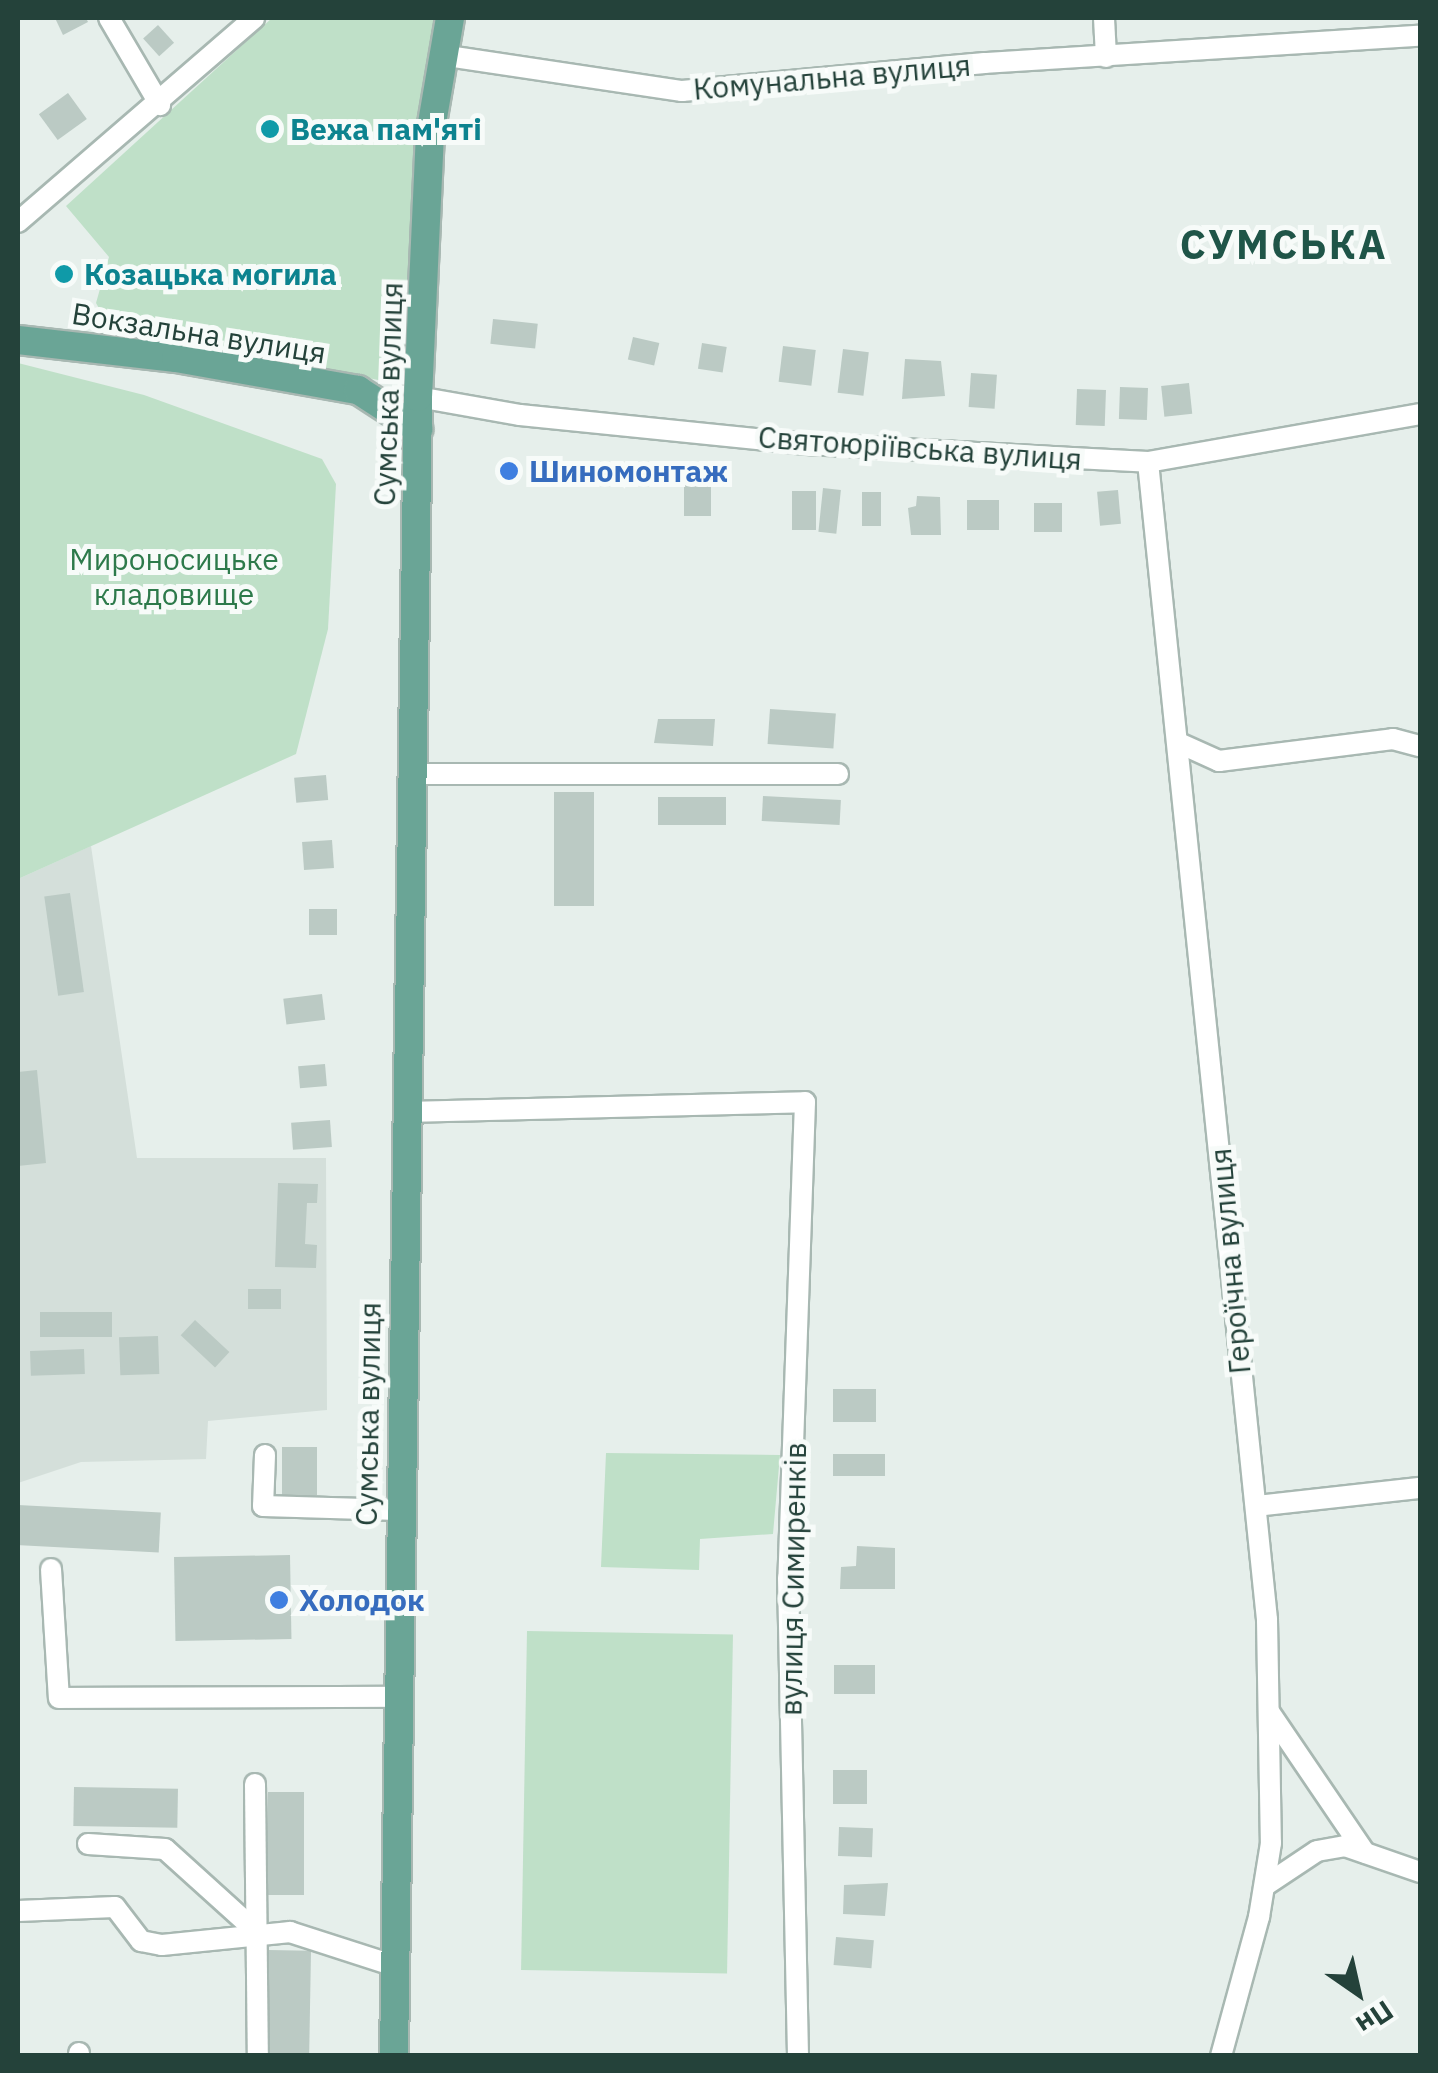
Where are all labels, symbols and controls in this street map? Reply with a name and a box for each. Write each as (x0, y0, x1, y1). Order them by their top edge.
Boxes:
street label: Комунальна вулиця (692, 47, 972, 107)
place label: Вежа пам'яті (290, 111, 482, 147)
marker: Вежа пам'яті (259, 118, 281, 140)
district label: СУМСЬКА (1180, 220, 1388, 268)
place label: Козацька могила (84, 256, 337, 292)
marker: Козацька могила (53, 263, 75, 285)
street label: Сумська вулиця (366, 281, 410, 507)
street label: Вокзальна вулиця (69, 295, 329, 371)
street label: Святоюріївська вулиця (757, 419, 1083, 477)
place label: Шиномонтаж (529, 453, 728, 489)
marker: Шиномонтаж (498, 460, 520, 482)
park label: Мироносицьке кладовище (69, 541, 279, 612)
street label: Героїчна вулиця (1202, 1147, 1258, 1375)
street label: Сумська вулиця (348, 1302, 388, 1526)
street label: вулиця Симиренків (773, 1442, 813, 1716)
place label: Холодок (299, 1582, 425, 1618)
marker: Холодок (268, 1589, 290, 1611)
north arrow (1308, 1943, 1408, 2043)
text: Пн (1349, 1993, 1401, 2044)

